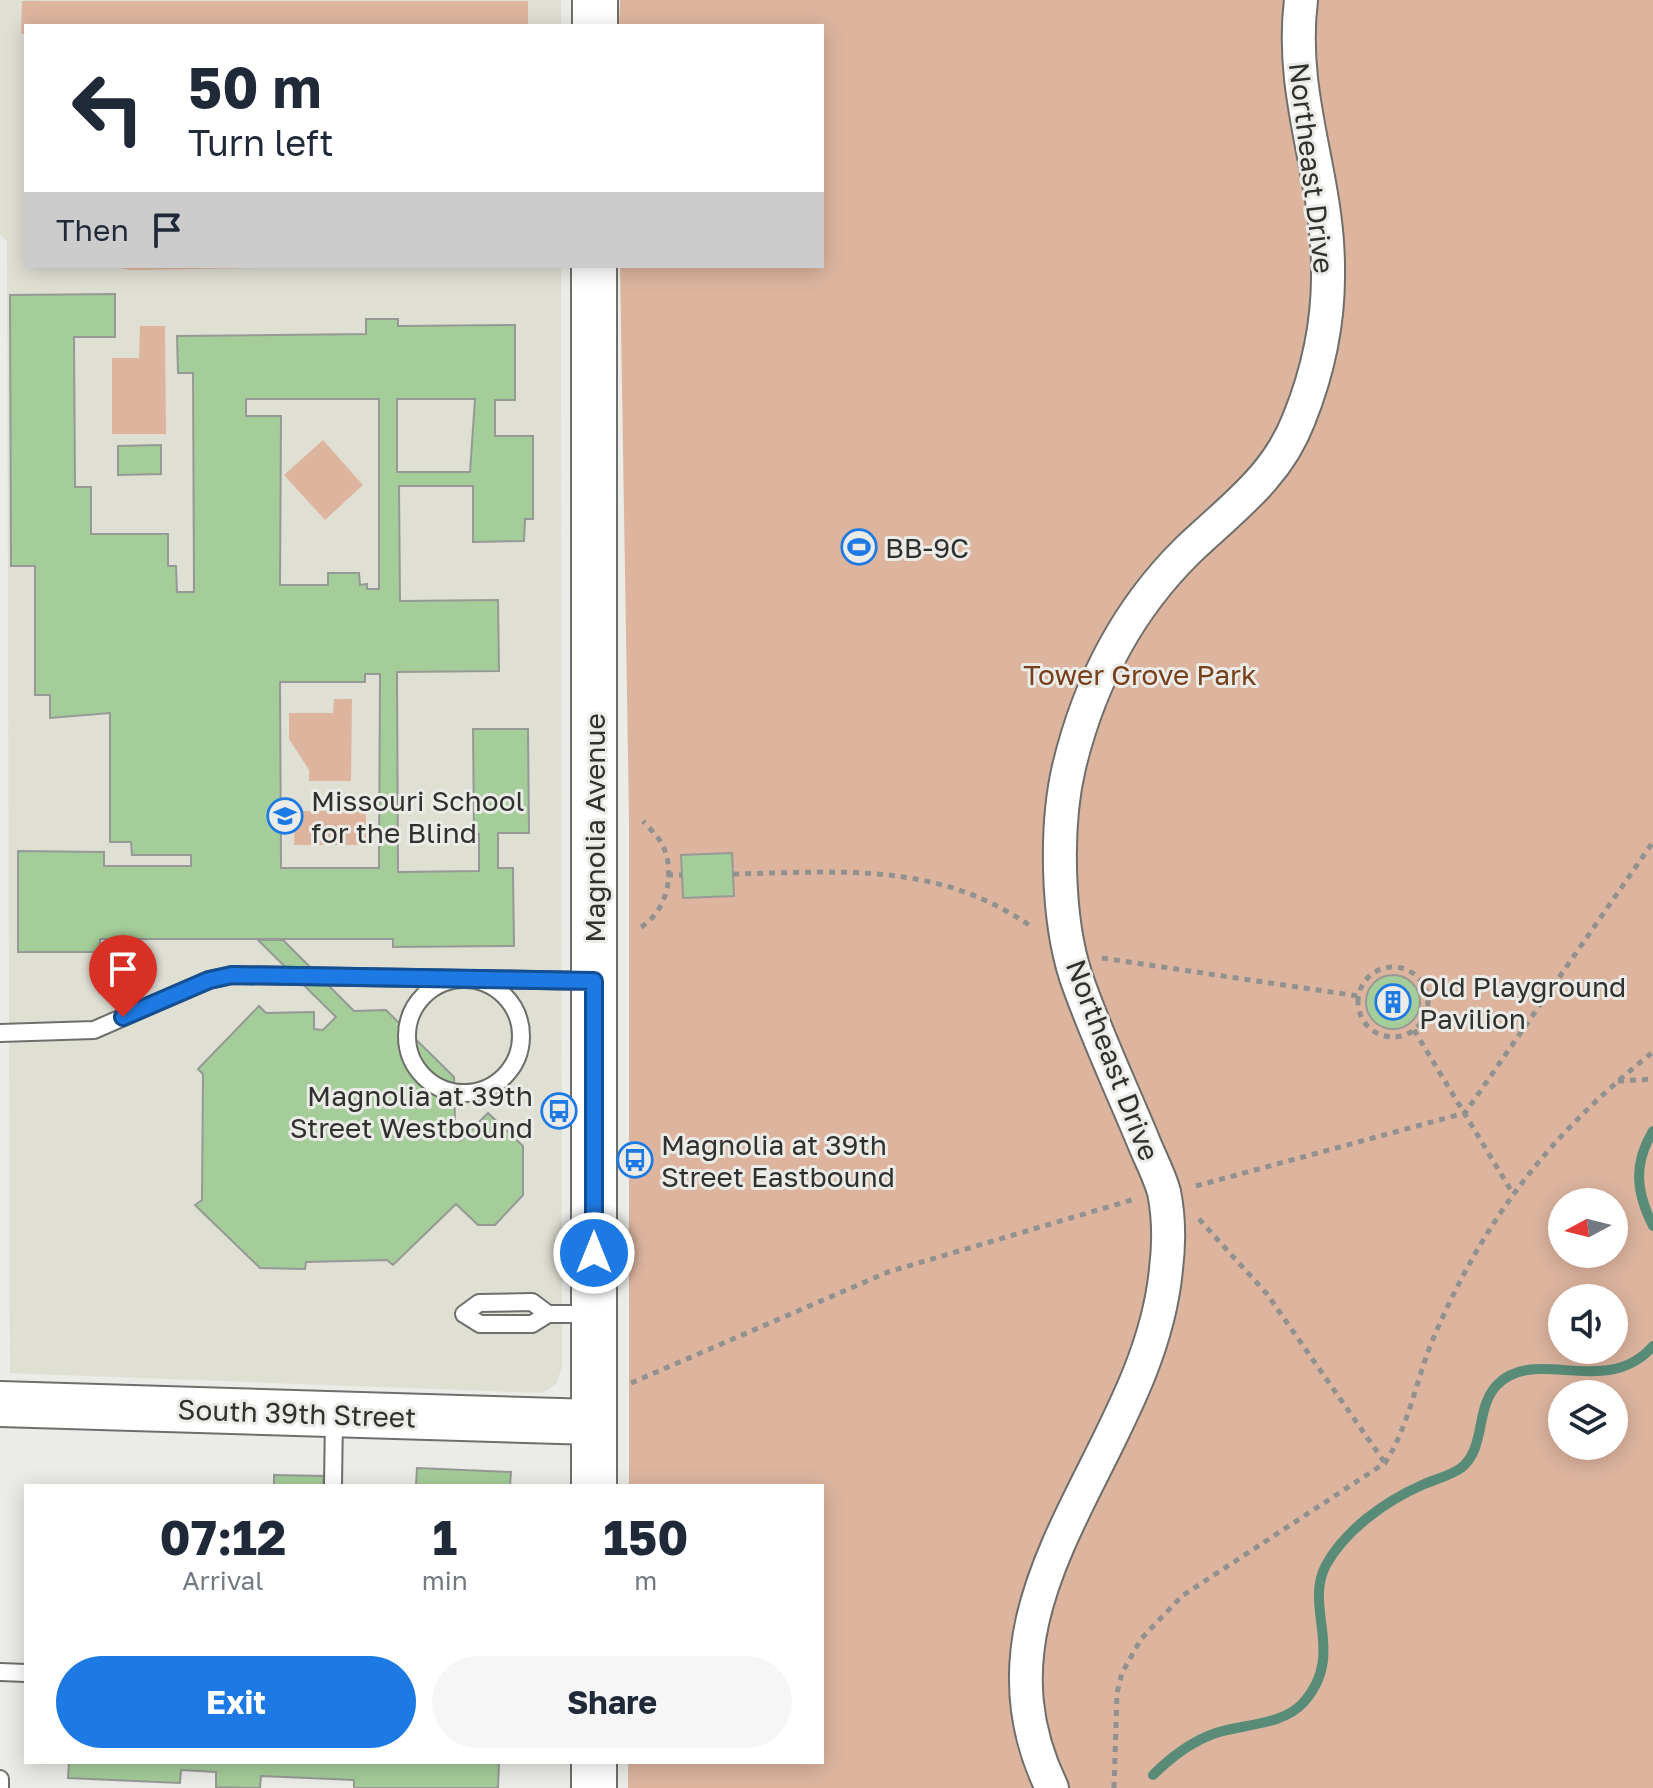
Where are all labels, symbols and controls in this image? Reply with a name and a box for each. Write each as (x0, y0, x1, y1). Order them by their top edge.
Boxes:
text: 50 m (188, 53, 322, 120)
icon: left (56, 56, 160, 160)
street label: Northeast Drive (1283, 61, 1341, 275)
text: Turn left (188, 121, 334, 164)
icon: arrive (145, 208, 189, 252)
text: Then (56, 212, 129, 248)
sports icon: BB-9C (840, 528, 878, 566)
place label: BB-9C (885, 531, 969, 564)
park label: Tower Grove Park (1023, 658, 1257, 691)
street label: Magnolia Avenue (578, 713, 611, 943)
place label: Missouri School for the Blind (311, 784, 524, 849)
school or university icon: Missouri School for the Blind (266, 797, 304, 835)
pin (89, 935, 157, 1017)
icon: arrive (101, 947, 145, 991)
street label: Northeast Drive (1060, 955, 1166, 1165)
place label: Old Playground Pavilion (1419, 970, 1626, 1035)
building icon: Old Playground Pavilion (1374, 983, 1412, 1021)
place label: Magnolia at 39th Street Westbound (290, 1079, 533, 1144)
bus stop icon: Magnolia at 39th Street Westbound (540, 1092, 578, 1130)
place label: Magnolia at 39th Street Eastbound (661, 1128, 895, 1193)
bus stop icon: Magnolia at 39th Street Eastbound (616, 1141, 654, 1179)
north arrow (1548, 1188, 1628, 1268)
map controls (1548, 1188, 1628, 1460)
position arrow (552, 1211, 636, 1295)
button: sound (1548, 1284, 1628, 1364)
button: layers (1548, 1380, 1628, 1460)
street label: South 39th Street (177, 1392, 417, 1434)
text: 07:12 (160, 1508, 286, 1566)
text: 1 (432, 1508, 457, 1566)
text: 150 (603, 1508, 688, 1566)
text: Arrival (182, 1565, 264, 1596)
text: min (422, 1565, 468, 1596)
text: m (634, 1565, 657, 1596)
button: Exit (56, 1656, 416, 1748)
button: Share (432, 1656, 792, 1748)

